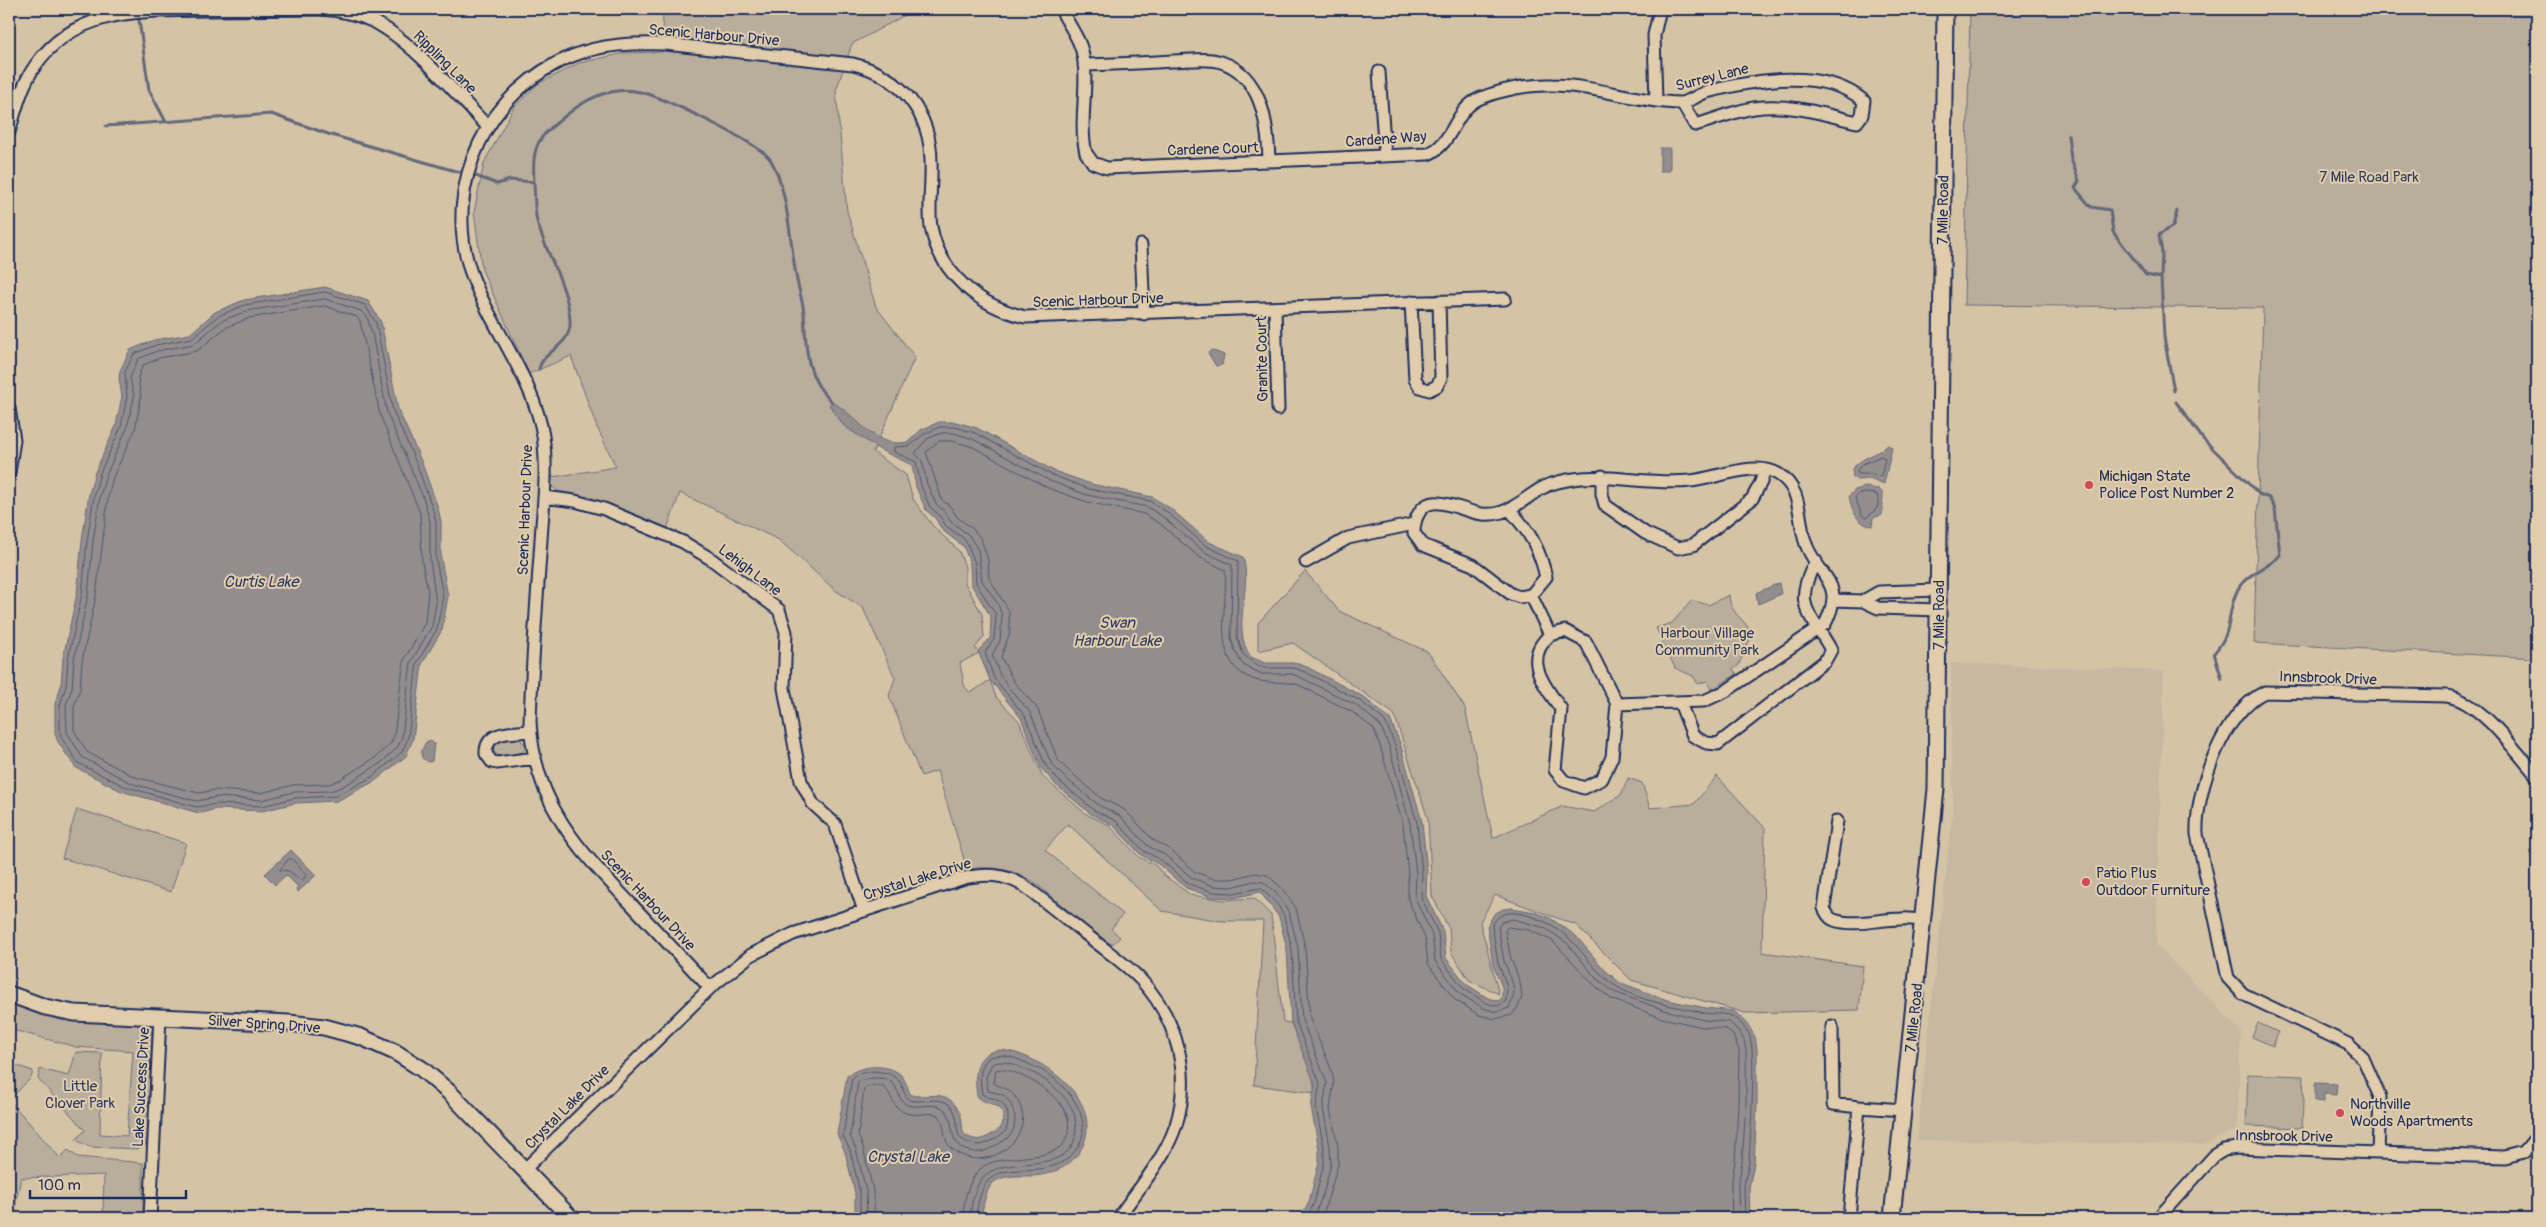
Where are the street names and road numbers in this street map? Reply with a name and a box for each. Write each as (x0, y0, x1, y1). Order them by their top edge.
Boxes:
street label: Scenic Harbour Drive (648, 20, 781, 51)
street label: Rippling Lane (409, 27, 481, 98)
street label: Surrey Lane (1674, 59, 1751, 96)
street label: Cardene Way (1345, 127, 1428, 152)
street label: Cardene Court (1167, 138, 1260, 161)
street label: 7 Mile Road (1933, 175, 1954, 245)
street label: Scenic Harbour Drive (1032, 289, 1164, 312)
street label: Granite Court (1252, 315, 1273, 402)
street label: Scenic Harbour Drive (514, 444, 537, 576)
street label: Lehigh Lane (714, 540, 786, 601)
street label: 7 Mile Road (1930, 580, 1949, 650)
street label: Innsbrook Drive (2279, 667, 2378, 690)
street label: Scenic Harbour Drive (596, 846, 700, 955)
street label: Crystal Lake Drive (861, 854, 974, 905)
street label: 7 Mile Road (1901, 982, 1928, 1054)
street label: Silver Spring Drive (207, 1011, 321, 1038)
street label: Lake Success Drive (129, 1026, 154, 1147)
street label: Crystal Lake Drive (521, 1061, 614, 1154)
street label: Innsbrook Drive (2235, 1126, 2334, 1147)

